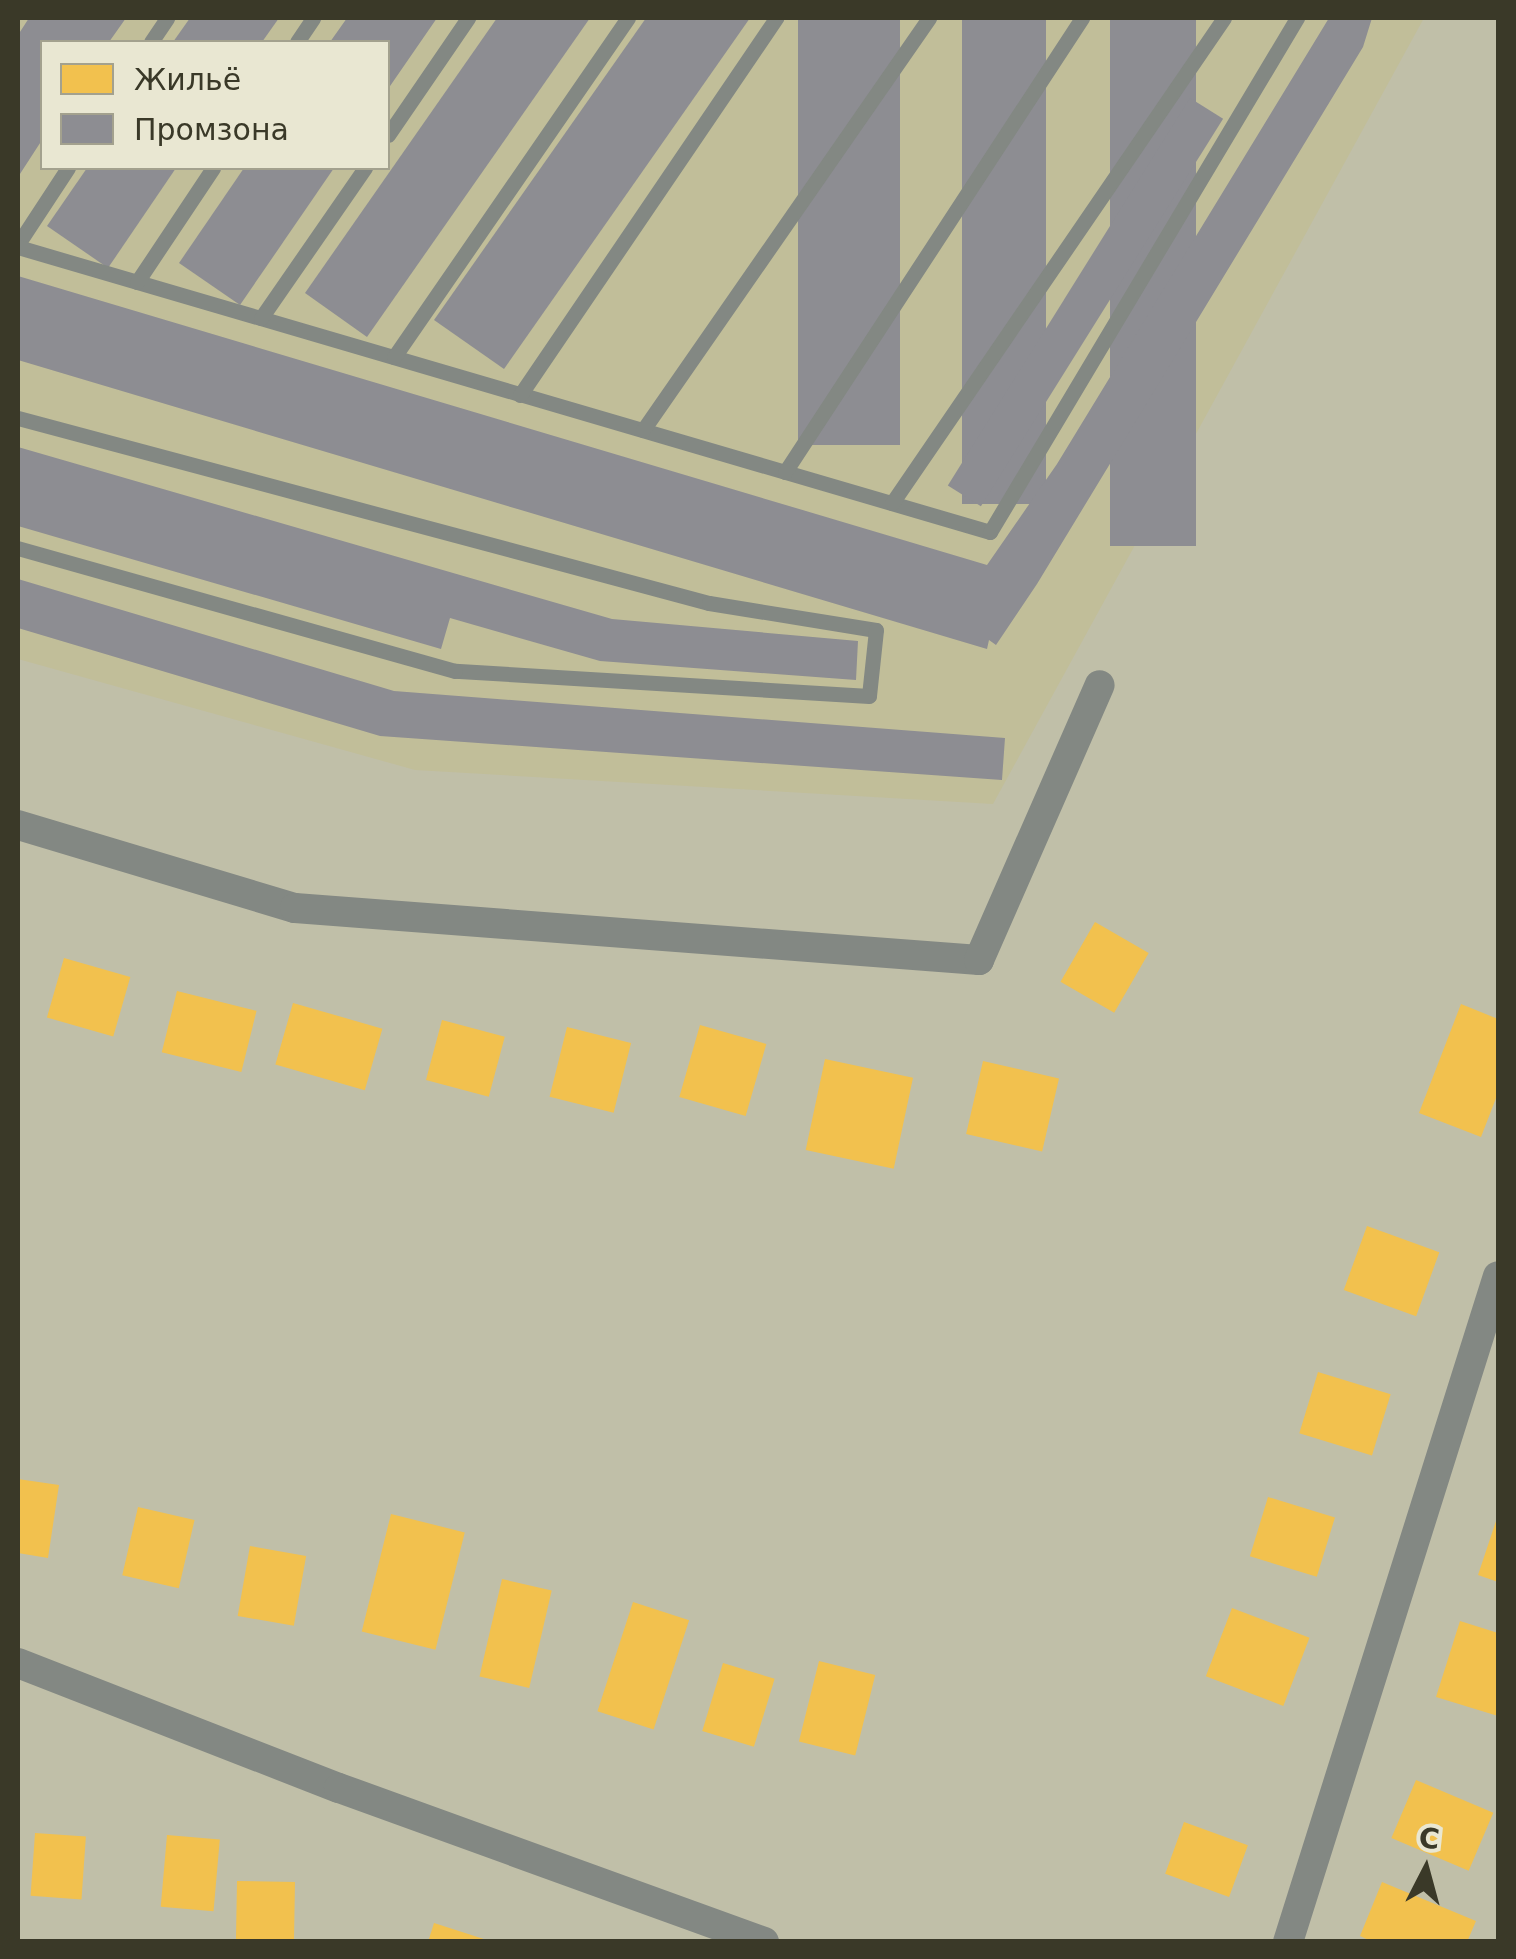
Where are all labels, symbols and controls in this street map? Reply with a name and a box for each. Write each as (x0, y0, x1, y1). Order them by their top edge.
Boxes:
legend (40, 40, 390, 170)
text: Жильё (134, 62, 241, 97)
text: Промзона (134, 112, 289, 147)
north arrow (1376, 1819, 1476, 1919)
text: С (1417, 1821, 1441, 1856)

